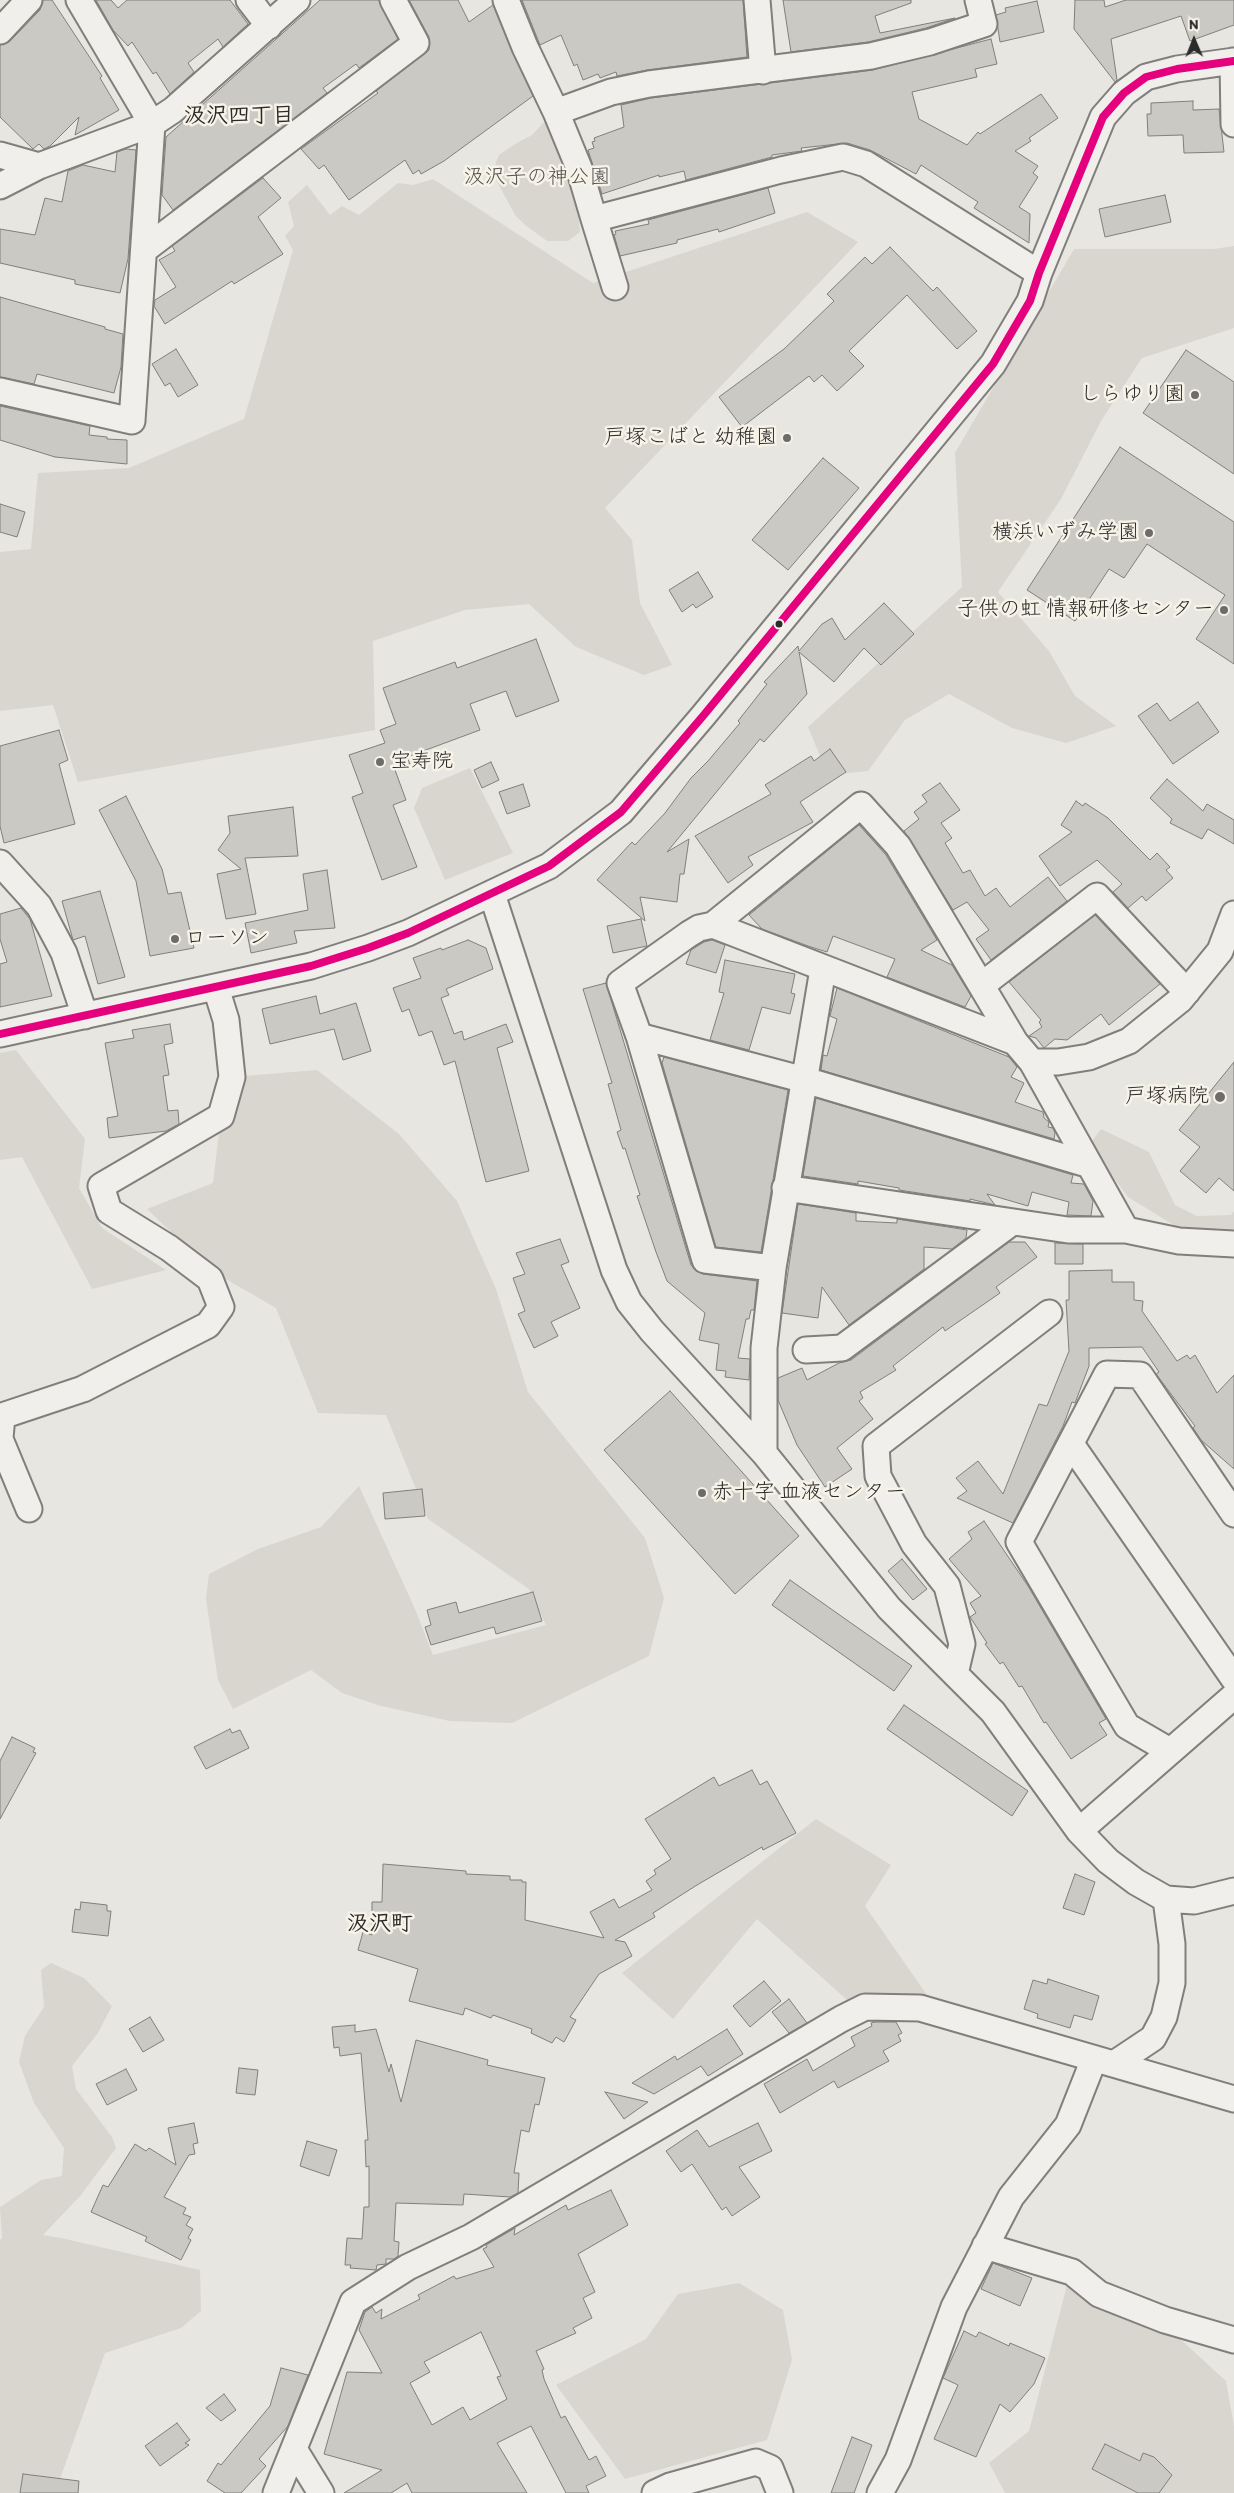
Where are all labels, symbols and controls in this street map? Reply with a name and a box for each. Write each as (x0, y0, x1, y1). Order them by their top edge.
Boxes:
north arrow (1169, 15, 1219, 65)
text: N (1189, 16, 1199, 33)
district label: 汲沢四丁目 (184, 103, 294, 129)
park label: 汲沢子の神公園 (464, 165, 610, 191)
place label: しらゆり園 (1080, 382, 1185, 408)
marker: しらゆり園 (1189, 389, 1201, 401)
place label: 戸塚こばと 幼稚園 (604, 425, 777, 451)
marker: 戸塚こばと 幼稚園 (781, 432, 793, 444)
place label: 横浜いずみ学園 (992, 520, 1139, 546)
marker: 横浜いずみ学園 (1143, 527, 1155, 539)
place label: 子供の虹 情報研修センター (957, 597, 1214, 623)
marker: 子供の虹 情報研修センター (1218, 604, 1230, 616)
unlabelled marker (774, 619, 784, 629)
place label: 宝寿院 (390, 749, 453, 775)
marker: 宝寿院 (374, 756, 386, 768)
place label: ローソン (185, 926, 269, 952)
marker: ローソン (169, 933, 181, 945)
place label: 戸塚病院 (1125, 1084, 1209, 1110)
marker: 戸塚病院 (1213, 1090, 1227, 1104)
place label: 赤十字 血液センター (712, 1480, 906, 1506)
marker: 赤十字 血液センター (696, 1487, 708, 1499)
district label: 汲沢町 (347, 1911, 413, 1937)

